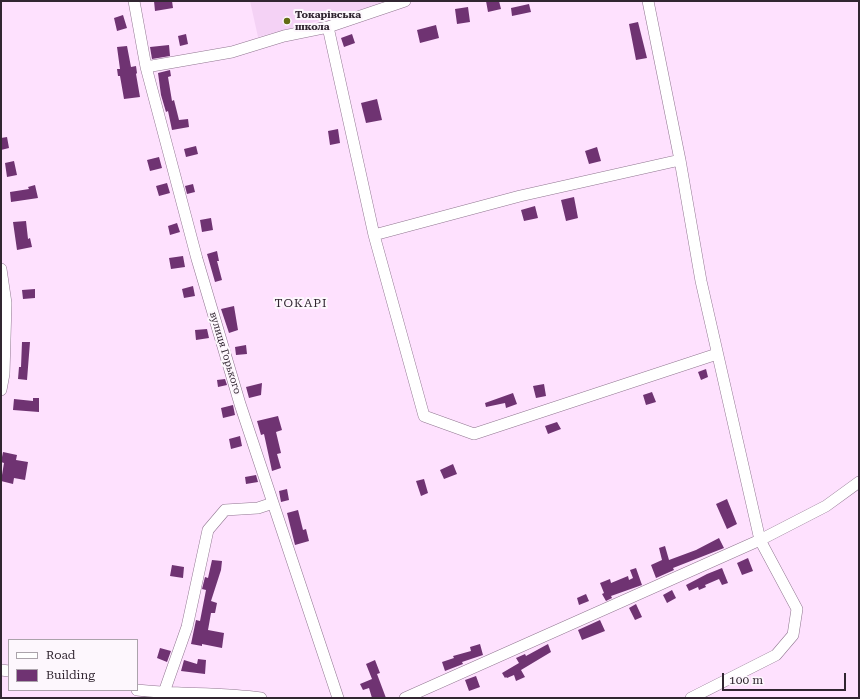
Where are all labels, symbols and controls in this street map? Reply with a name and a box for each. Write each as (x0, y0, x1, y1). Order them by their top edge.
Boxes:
place label: Токарівська школа (295, 9, 361, 32)
marker: Токарівська школа (282, 16, 292, 26)
district label: ТОКАРІ (275, 296, 327, 310)
street label: вулиця Горького (207, 310, 243, 396)
legend (8, 639, 138, 691)
text: Road (46, 648, 75, 662)
scale bar (724, 665, 848, 691)
text: Building (46, 668, 95, 682)
text: 100 m (729, 673, 763, 687)

